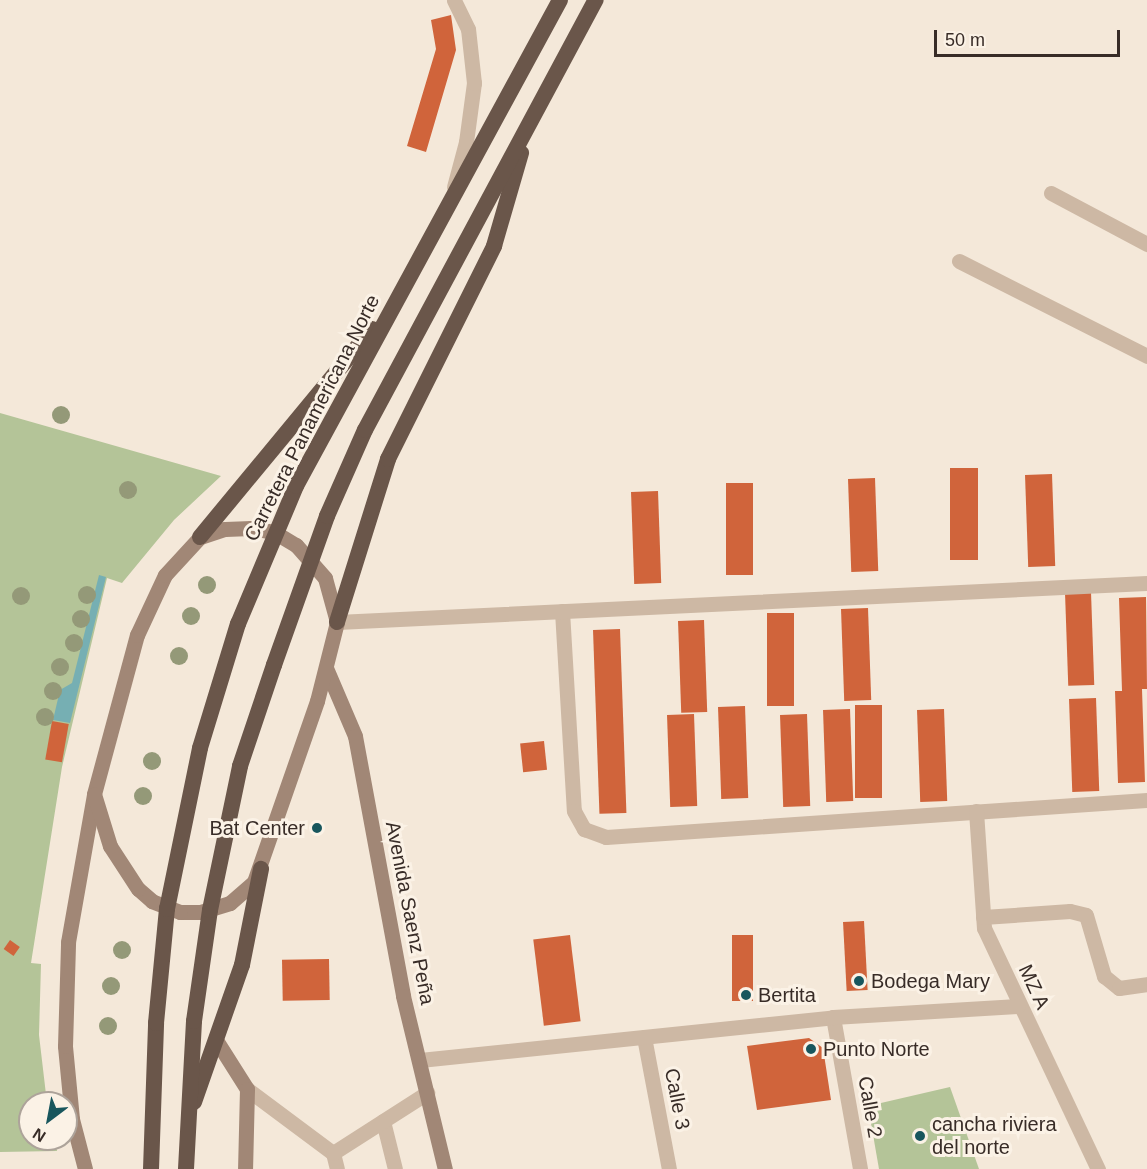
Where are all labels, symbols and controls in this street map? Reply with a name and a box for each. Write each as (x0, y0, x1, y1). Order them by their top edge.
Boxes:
scale bar (937, 18, 1123, 56)
text: 50 m (945, 30, 985, 50)
street label: Carretera Panamericana Norte (239, 291, 385, 545)
place label: Bat Center (209, 816, 305, 840)
street label: Avenida Saenz Peña (380, 819, 440, 1007)
marker: Bat Center (310, 821, 324, 835)
street label: MZ A (1013, 960, 1055, 1014)
place label: Bodega Mary (871, 969, 990, 993)
marker: Bodega Mary (852, 974, 866, 988)
place label: Bertita (758, 983, 816, 1007)
marker: Bertita (739, 988, 753, 1002)
place label: Punto Norte (823, 1037, 930, 1061)
marker: Punto Norte (804, 1042, 818, 1056)
street label: Calle 3 (659, 1066, 695, 1132)
street label: Calle 2 (853, 1074, 887, 1140)
north arrow (18, 1091, 78, 1151)
place label: cancha riviera del norte (932, 1112, 1057, 1159)
text: N (30, 1125, 49, 1145)
marker: cancha riviera del norte (913, 1129, 927, 1143)

